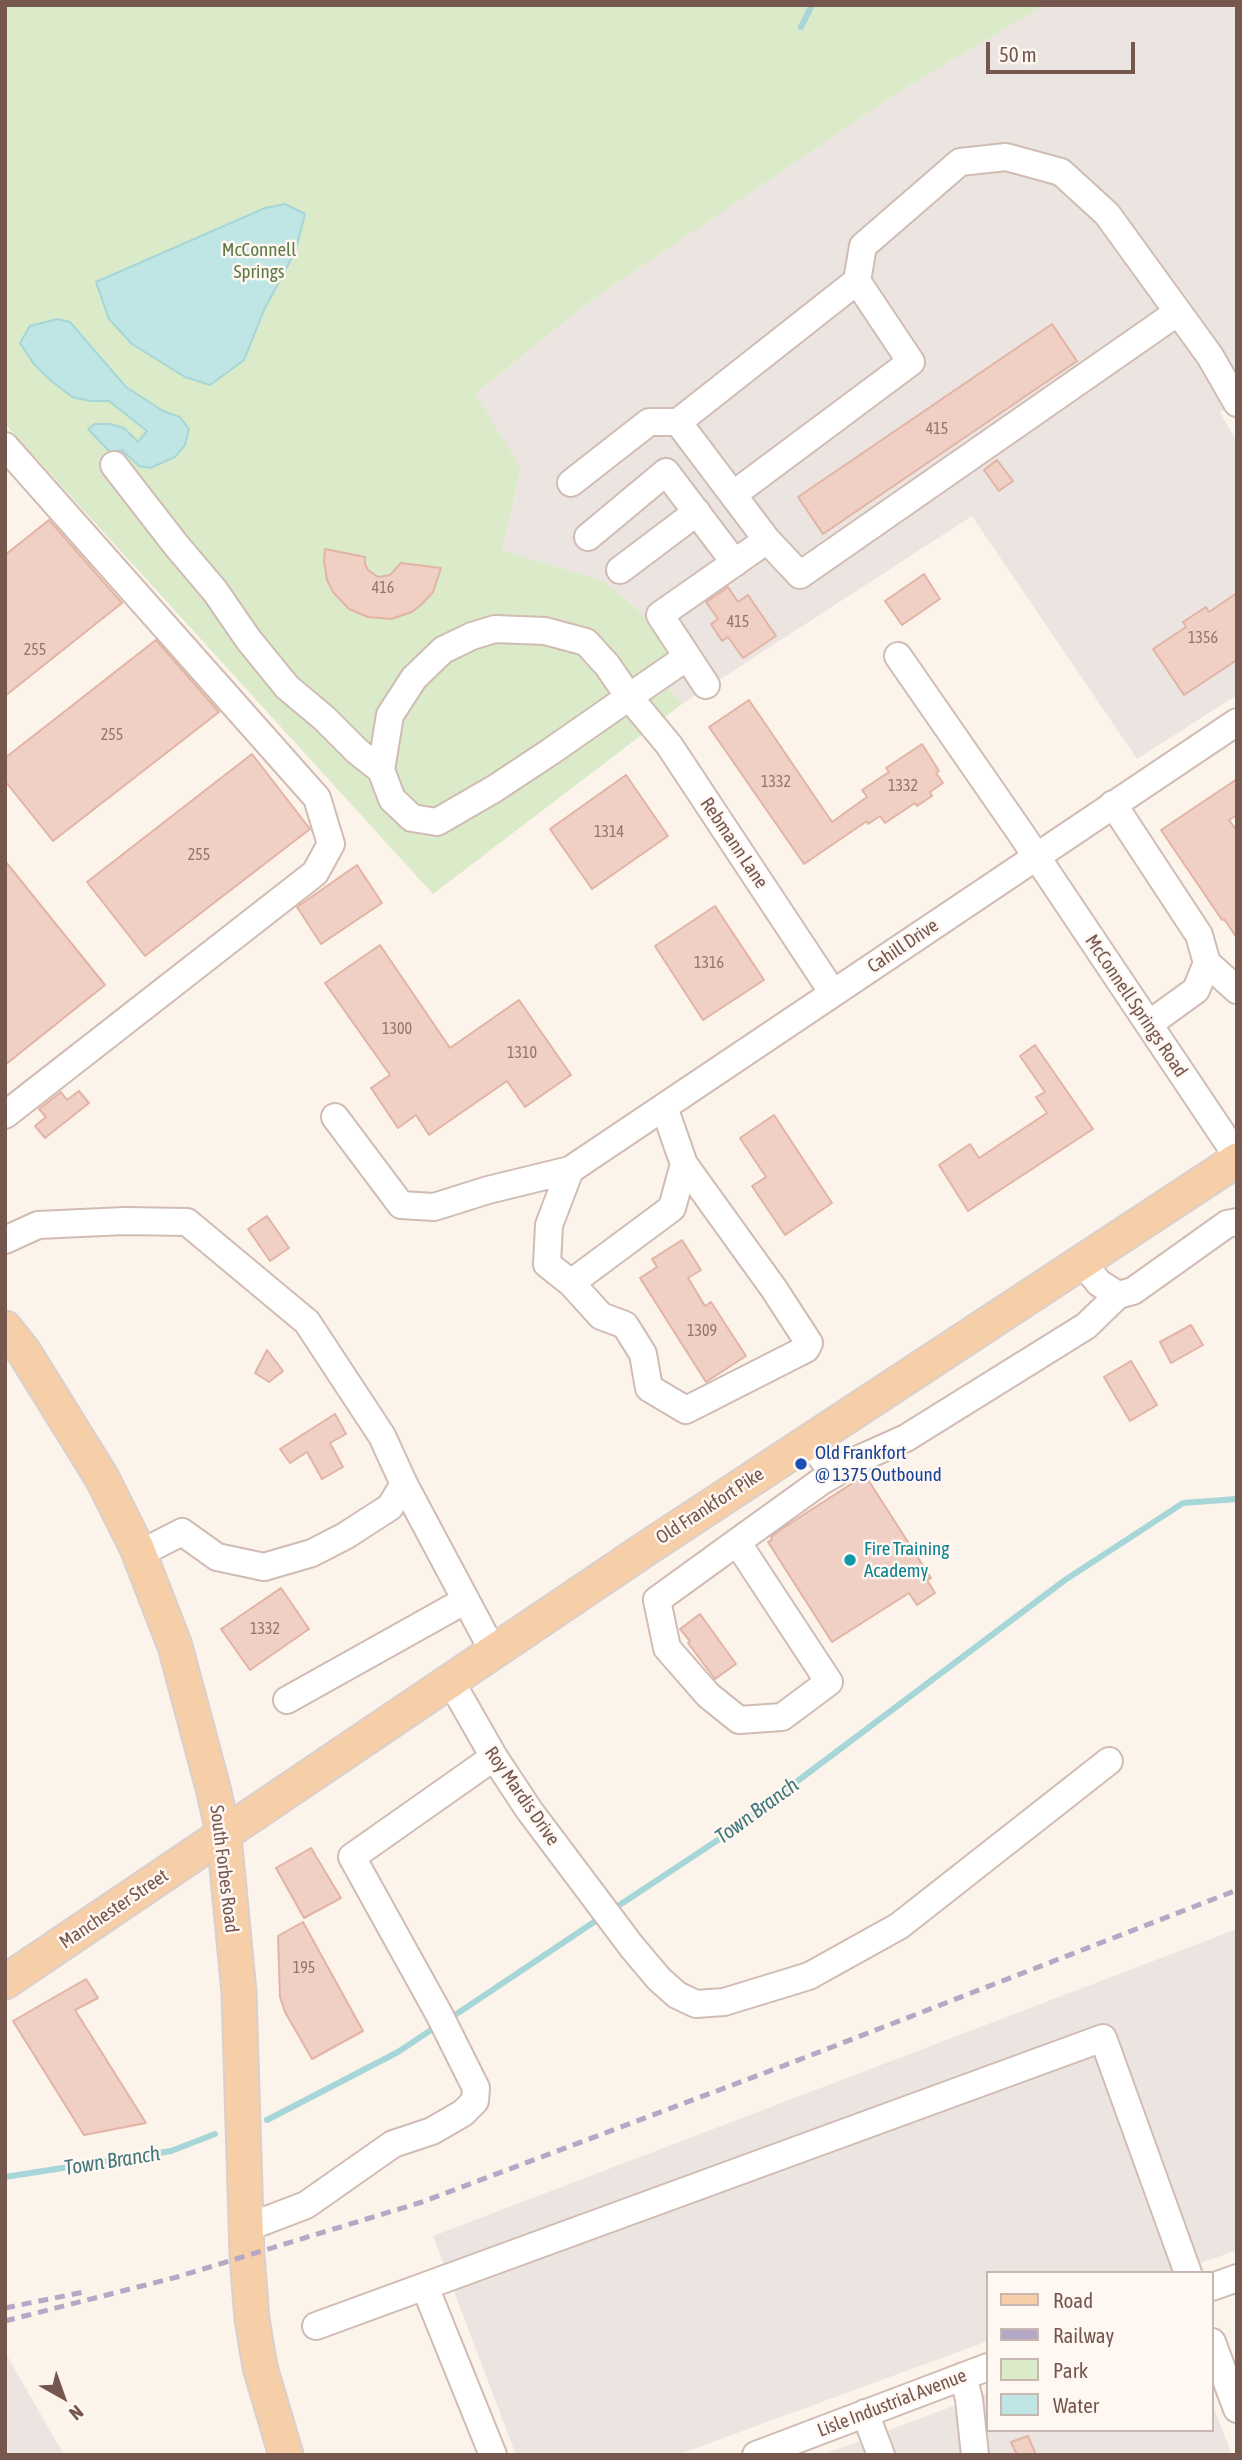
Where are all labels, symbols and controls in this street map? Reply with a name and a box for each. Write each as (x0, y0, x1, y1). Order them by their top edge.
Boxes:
scale bar (990, 28, 1139, 72)
text: 50 m (999, 42, 1037, 66)
park label: McConnell Springs (222, 239, 296, 283)
house number: 415 (926, 419, 948, 439)
house number: 416 (372, 578, 394, 598)
house number: 415 (727, 612, 749, 632)
house number: 1356 (1188, 628, 1218, 648)
house number: 255 (24, 640, 46, 660)
house number: 255 (101, 725, 123, 745)
house number: 1332 (761, 772, 791, 792)
house number: 1332 (888, 776, 918, 796)
street label: Rebmann Lane (695, 793, 773, 893)
house number: 1314 (594, 822, 624, 842)
house number: 255 (188, 845, 210, 865)
street label: Cahill Drive (863, 914, 943, 978)
street label: McConnell Springs Road (1080, 930, 1192, 1082)
house number: 1316 (694, 953, 724, 973)
house number: 1300 (382, 1019, 412, 1039)
house number: 1310 (507, 1043, 537, 1063)
house number: 1309 (687, 1321, 717, 1341)
place label: Old Frankfort @ 1375 Outbound (815, 1442, 942, 1486)
marker: Old Frankfort @ 1375 Outbound (793, 1456, 809, 1472)
street label: Old Frankfort Pike (652, 1463, 768, 1549)
place label: Fire Training Academy (864, 1538, 949, 1582)
marker: Fire Training Academy (842, 1552, 858, 1568)
house number: 1332 (250, 1619, 280, 1639)
street label: Roy Mardis Drive (480, 1742, 564, 1850)
water label: Town Branch (711, 1772, 803, 1850)
street label: South Forbes Road (205, 1804, 243, 1934)
street label: Manchester Street (55, 1864, 173, 1954)
house number: 195 (293, 1958, 315, 1978)
water label: Town Branch (62, 2141, 162, 2181)
legend (986, 2271, 1214, 2432)
text: Road (1053, 2288, 1093, 2312)
text: Railway (1053, 2323, 1114, 2347)
text: Park (1053, 2358, 1088, 2382)
north arrow (28, 2362, 98, 2432)
street label: Lisle Industrial Avenue (814, 2364, 970, 2442)
text: Water (1053, 2393, 1099, 2417)
text: N (65, 2401, 88, 2425)

